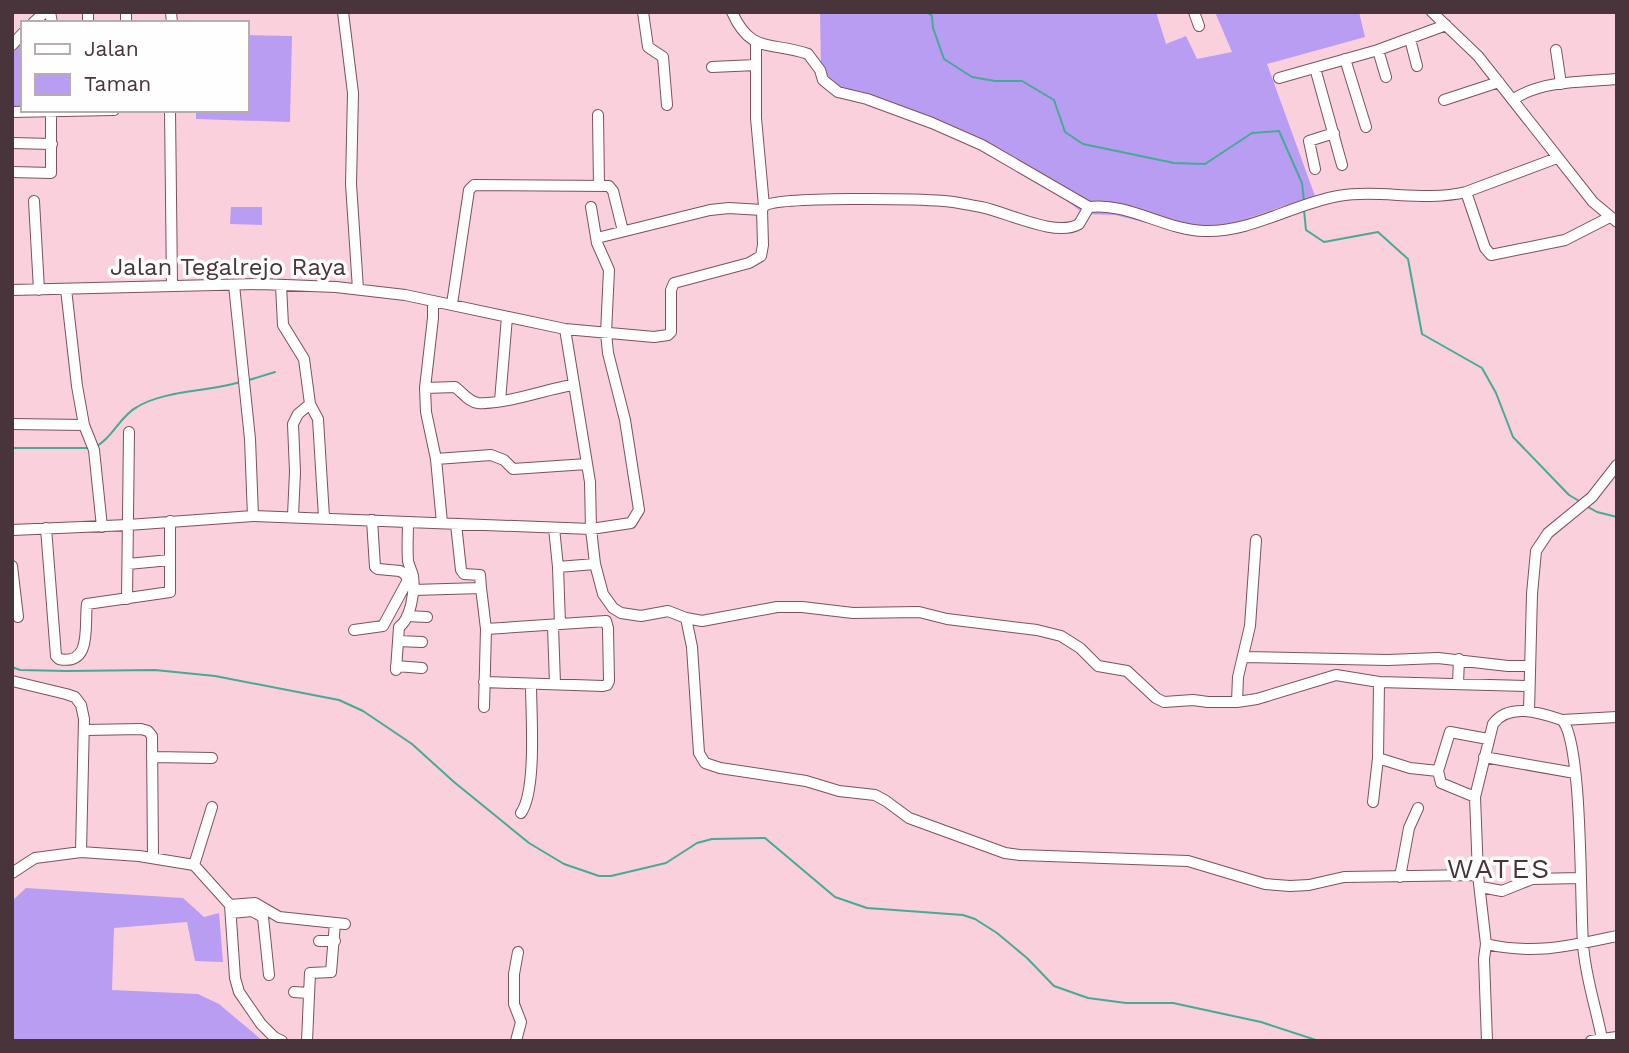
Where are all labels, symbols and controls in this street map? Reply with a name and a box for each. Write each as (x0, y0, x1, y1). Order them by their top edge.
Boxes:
legend (21, 21, 248, 112)
text: Jalan (84, 36, 139, 61)
text: Taman (84, 71, 151, 96)
street label: Jalan Tegalrejo Raya (110, 253, 346, 281)
district label: WATES (1447, 852, 1551, 885)

